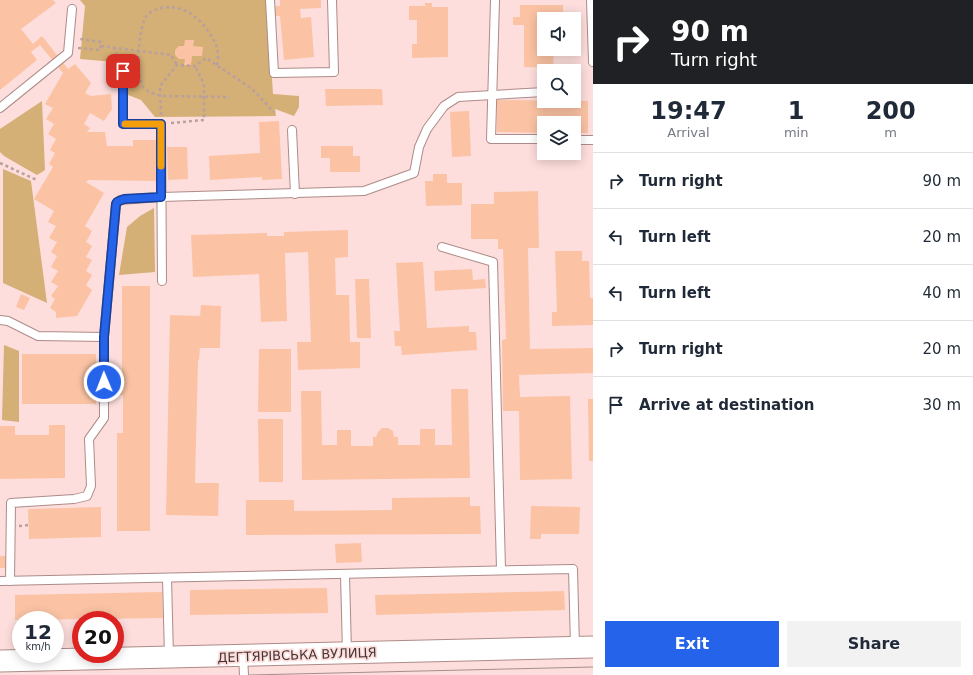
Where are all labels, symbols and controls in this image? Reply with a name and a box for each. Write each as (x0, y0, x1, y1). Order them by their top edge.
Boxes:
map controls (537, 12, 581, 160)
button: sound (537, 12, 581, 56)
text: 90 m (671, 15, 749, 48)
icon: right (605, 16, 657, 68)
text: Turn right (671, 49, 757, 70)
pin (106, 54, 140, 88)
icon: arrive (112, 60, 134, 82)
button: search (537, 64, 581, 108)
text: 19:47 (650, 97, 727, 125)
text: 1 (788, 97, 804, 125)
text: 200 (866, 97, 916, 125)
button: layers (537, 116, 581, 160)
text: Arrival (667, 125, 710, 140)
text: min (784, 125, 808, 140)
text: m (884, 125, 897, 140)
icon: right (605, 170, 627, 192)
text: Turn right (639, 172, 723, 190)
text: 90 m (923, 172, 961, 190)
icon: left (605, 226, 627, 248)
text: Turn left (639, 228, 711, 246)
text: 20 m (923, 228, 961, 246)
icon: left (605, 282, 627, 304)
text: Turn left (639, 284, 711, 302)
text: 40 m (923, 284, 961, 302)
icon: right (605, 338, 627, 360)
text: Turn right (639, 340, 723, 358)
text: 20 m (923, 340, 961, 358)
position arrow (83, 361, 125, 403)
icon: arrive (605, 394, 627, 416)
text: Arrive at destination (639, 396, 814, 414)
text: 30 m (923, 396, 961, 414)
speed limit sign: 20 (72, 611, 124, 663)
text: 12 (24, 620, 52, 644)
button: Exit (605, 621, 779, 667)
button: Share (787, 621, 961, 667)
text: km/h (25, 641, 51, 652)
street label: ДЕГТЯРІВСЬКА ВУЛИЦЯ (217, 645, 377, 665)

